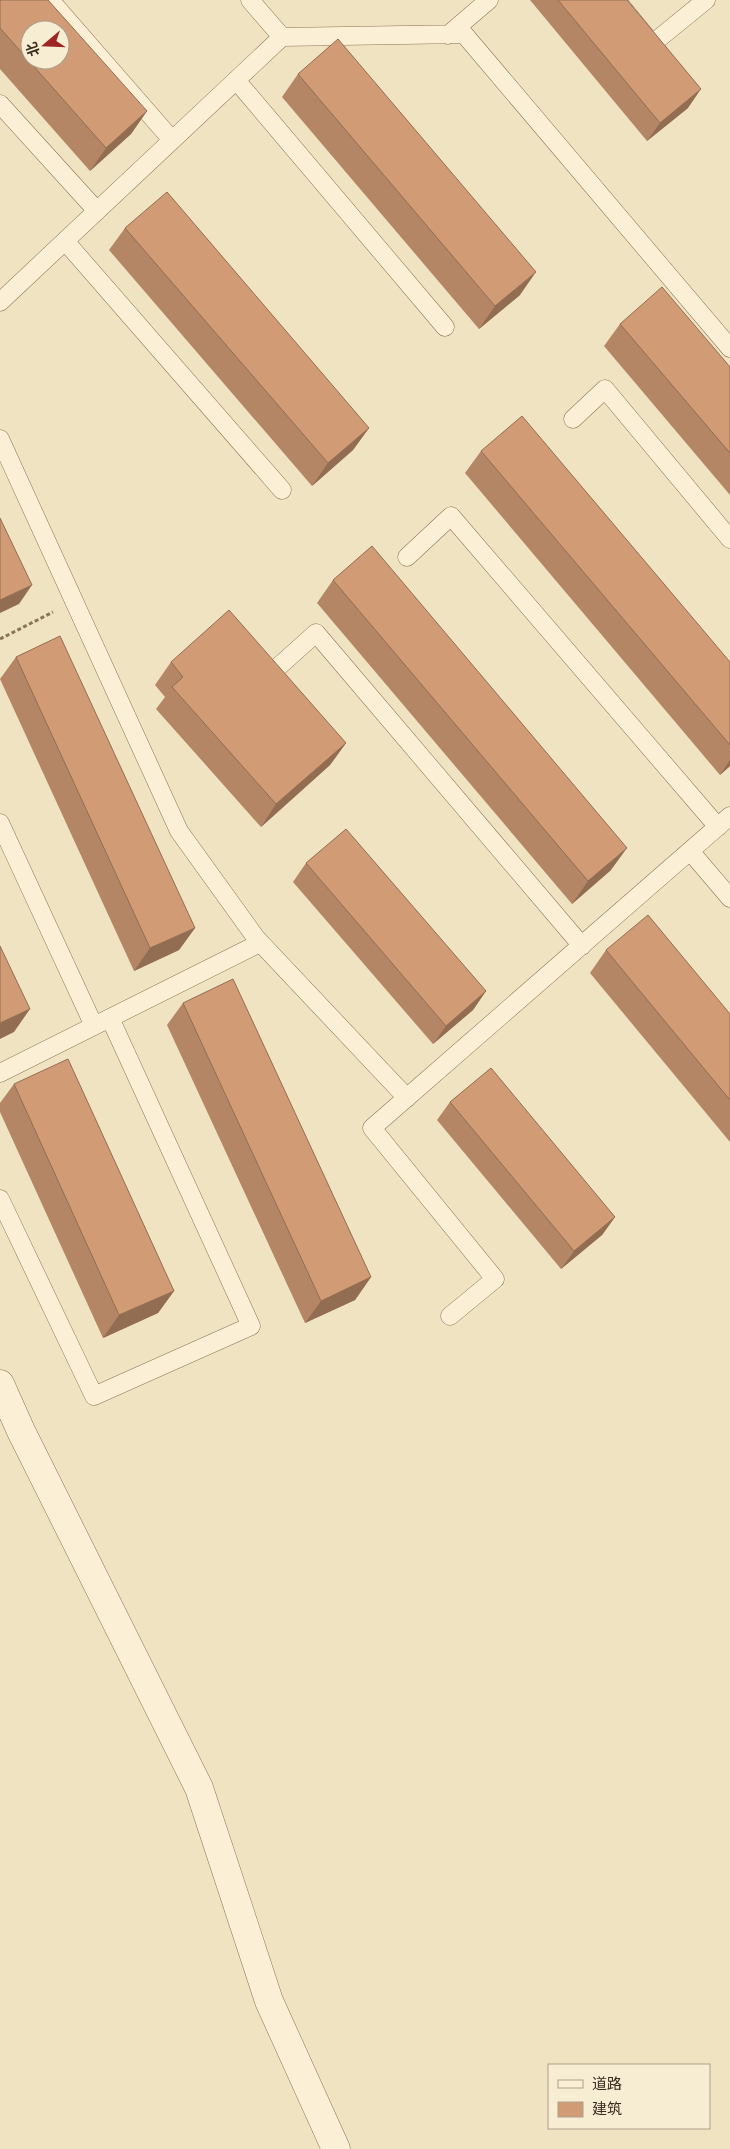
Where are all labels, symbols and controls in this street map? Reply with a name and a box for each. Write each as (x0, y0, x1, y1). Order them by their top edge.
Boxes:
north arrow (20, 20, 70, 70)
text: 北 (21, 39, 45, 59)
legend (548, 2064, 710, 2129)
text: 道路 (592, 2073, 622, 2096)
text: 建筑 (592, 2098, 622, 2121)

